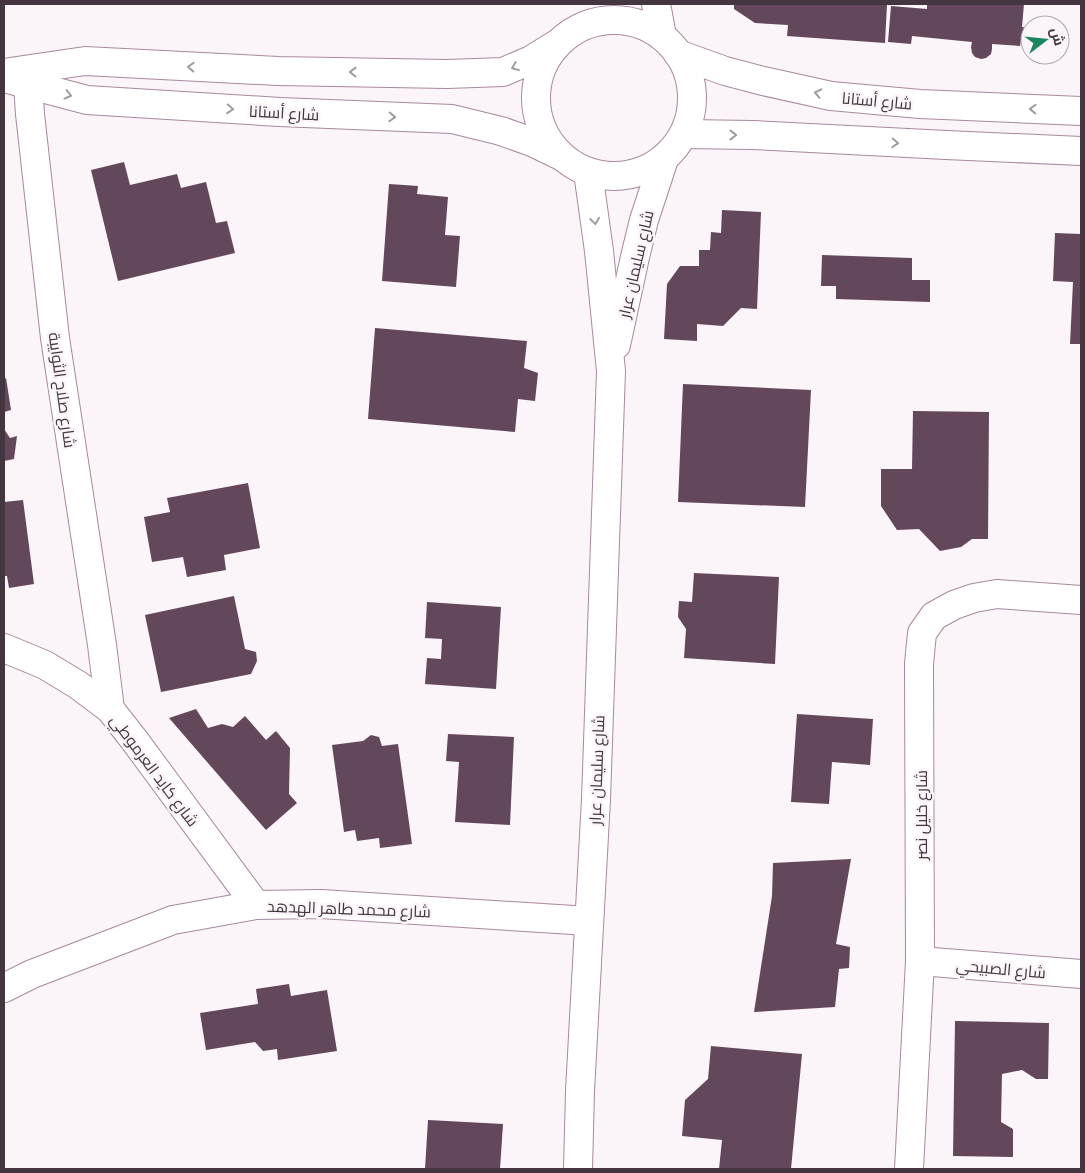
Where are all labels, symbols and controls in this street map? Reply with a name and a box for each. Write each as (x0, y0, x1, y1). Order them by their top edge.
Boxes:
north arrow (1020, 15, 1070, 65)
text: ش (1046, 25, 1069, 48)
one-way arrow (187, 61, 195, 72)
one-way arrow (511, 61, 520, 71)
one-way arrow (349, 67, 357, 77)
street label: شارع أستانا (841, 87, 913, 116)
one-way arrow (63, 89, 71, 99)
one-way arrow (814, 89, 823, 99)
street label: شارع أستانا (248, 101, 320, 126)
one-way arrow (226, 103, 234, 114)
one-way arrow (1028, 103, 1036, 114)
one-way arrow (388, 111, 396, 122)
one-way arrow (729, 130, 737, 140)
one-way arrow (891, 137, 899, 148)
street label: شارع سليمان عرار (613, 208, 660, 321)
one-way arrow (589, 217, 600, 225)
street label: شارع صلاح الثوايبة (43, 331, 81, 449)
street label: شارع كايد العرموطي (103, 710, 203, 833)
street label: شارع سليمان عرار (585, 715, 610, 826)
street label: شارع خليل نصر (911, 770, 933, 861)
street label: شارع محمد طاهر الهدهد (266, 896, 431, 923)
street label: شارع الصبيحي (955, 955, 1047, 986)

